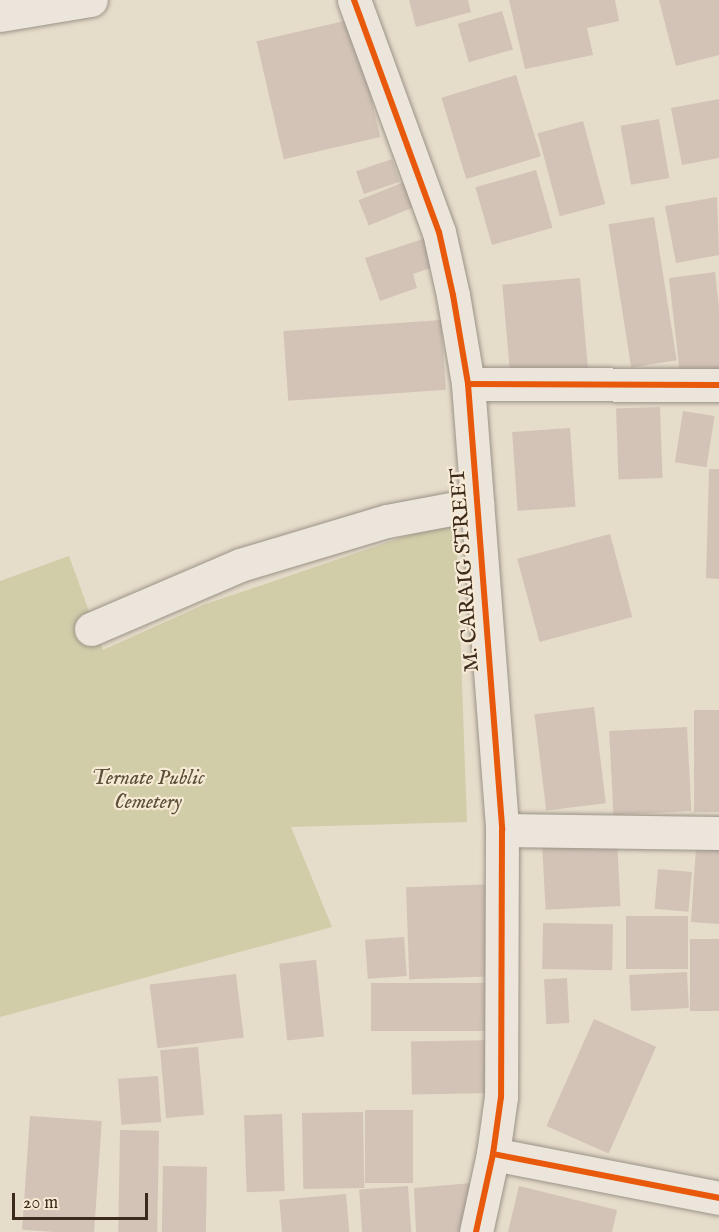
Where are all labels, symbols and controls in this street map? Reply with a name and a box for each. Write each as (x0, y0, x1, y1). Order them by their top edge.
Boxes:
street label: M. CARAIG STREET (446, 467, 486, 673)
park label: Ternate Public Cemetery (91, 766, 205, 816)
scale bar (15, 1181, 152, 1219)
text: 20 m (23, 1192, 58, 1215)

